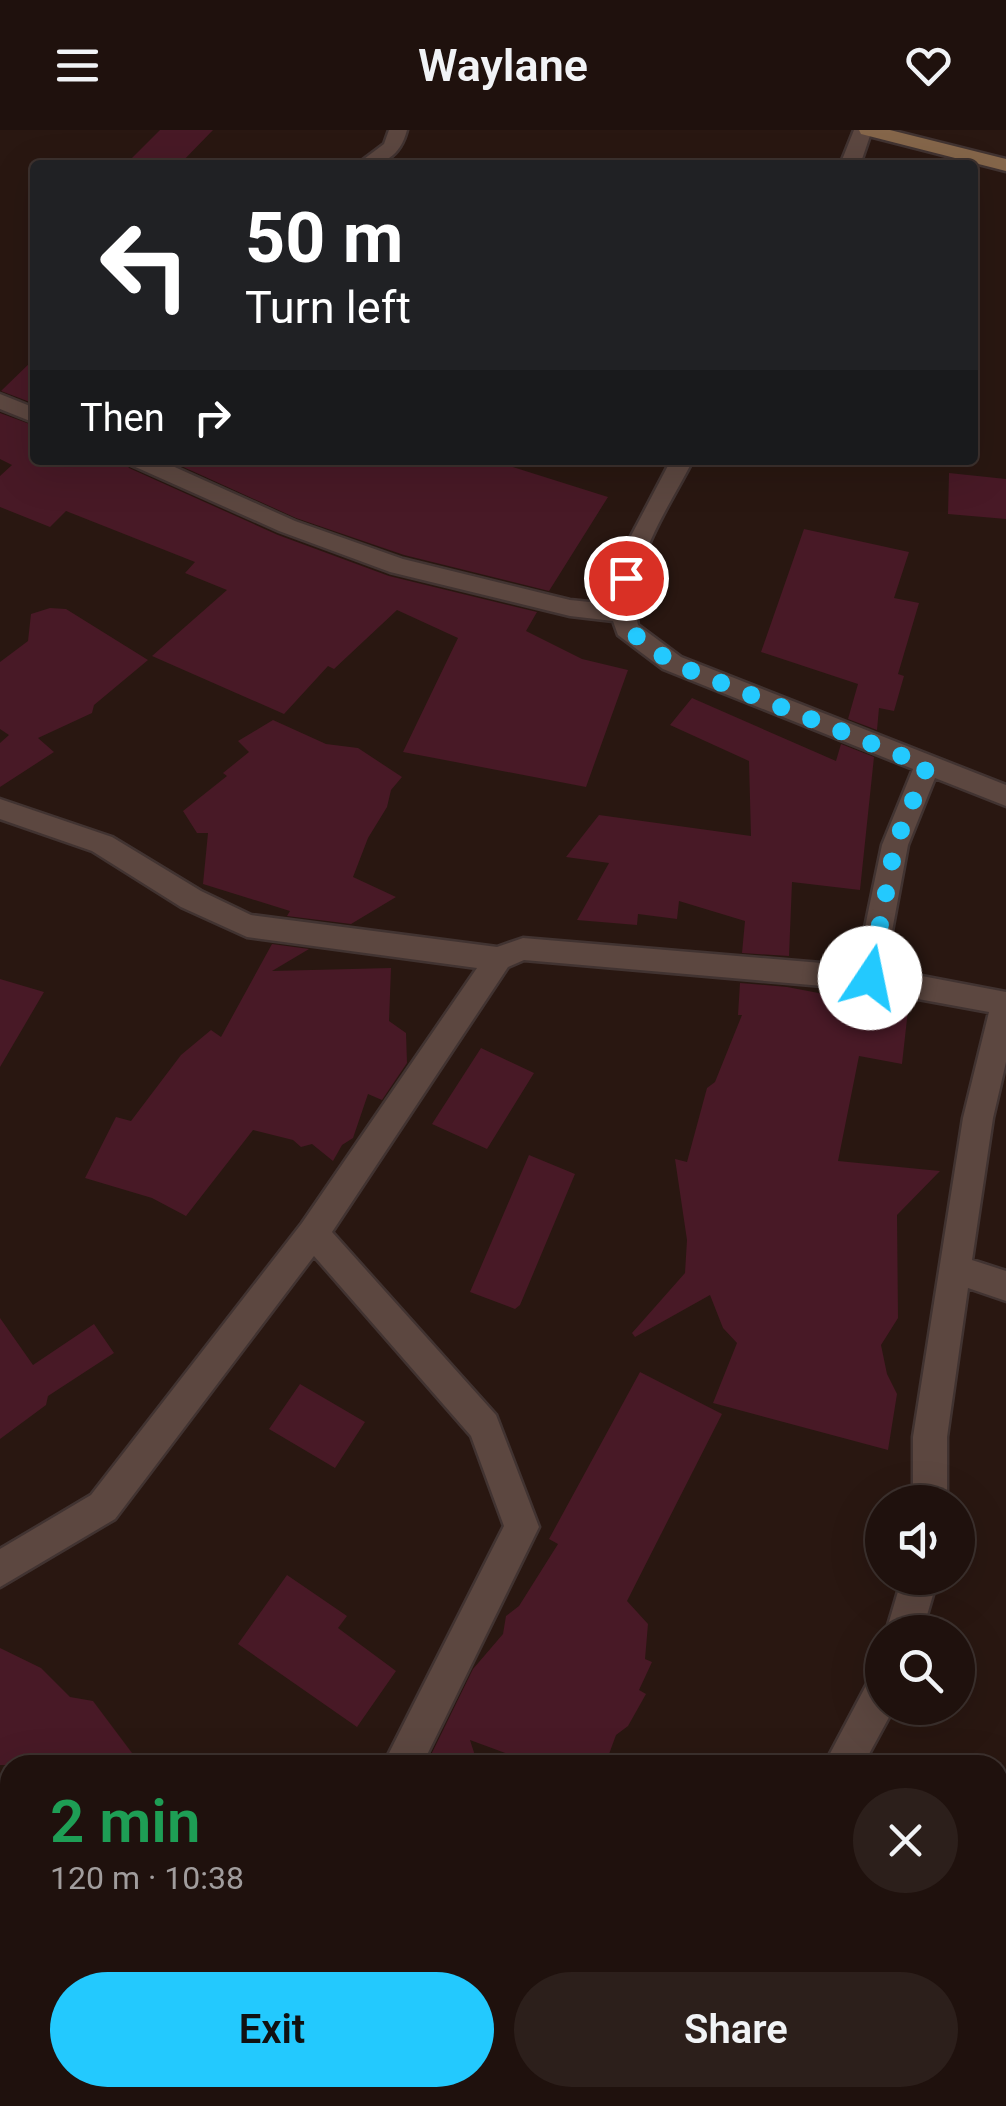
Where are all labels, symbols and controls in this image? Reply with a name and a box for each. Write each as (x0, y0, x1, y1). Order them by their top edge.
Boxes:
icon: menu (50, 38, 105, 93)
icon: heart (901, 38, 956, 93)
text: Waylane (418, 39, 588, 92)
text: 50 m (245, 197, 403, 279)
icon: left (80, 200, 210, 330)
text: Turn left (245, 281, 411, 334)
icon: right (185, 390, 240, 445)
text: Then (80, 396, 165, 440)
pin (584, 536, 669, 621)
icon: arrive (599, 551, 654, 606)
position arrow (818, 926, 922, 1030)
map controls (865, 1485, 975, 1725)
button: sound (865, 1485, 975, 1595)
button: search (865, 1615, 975, 1725)
text: 2 min (50, 1786, 200, 1857)
button: close (853, 1788, 958, 1893)
text: 120 m · 10:38 (50, 1859, 244, 1897)
button: Exit (50, 1972, 494, 2087)
button: Share (514, 1972, 958, 2087)

